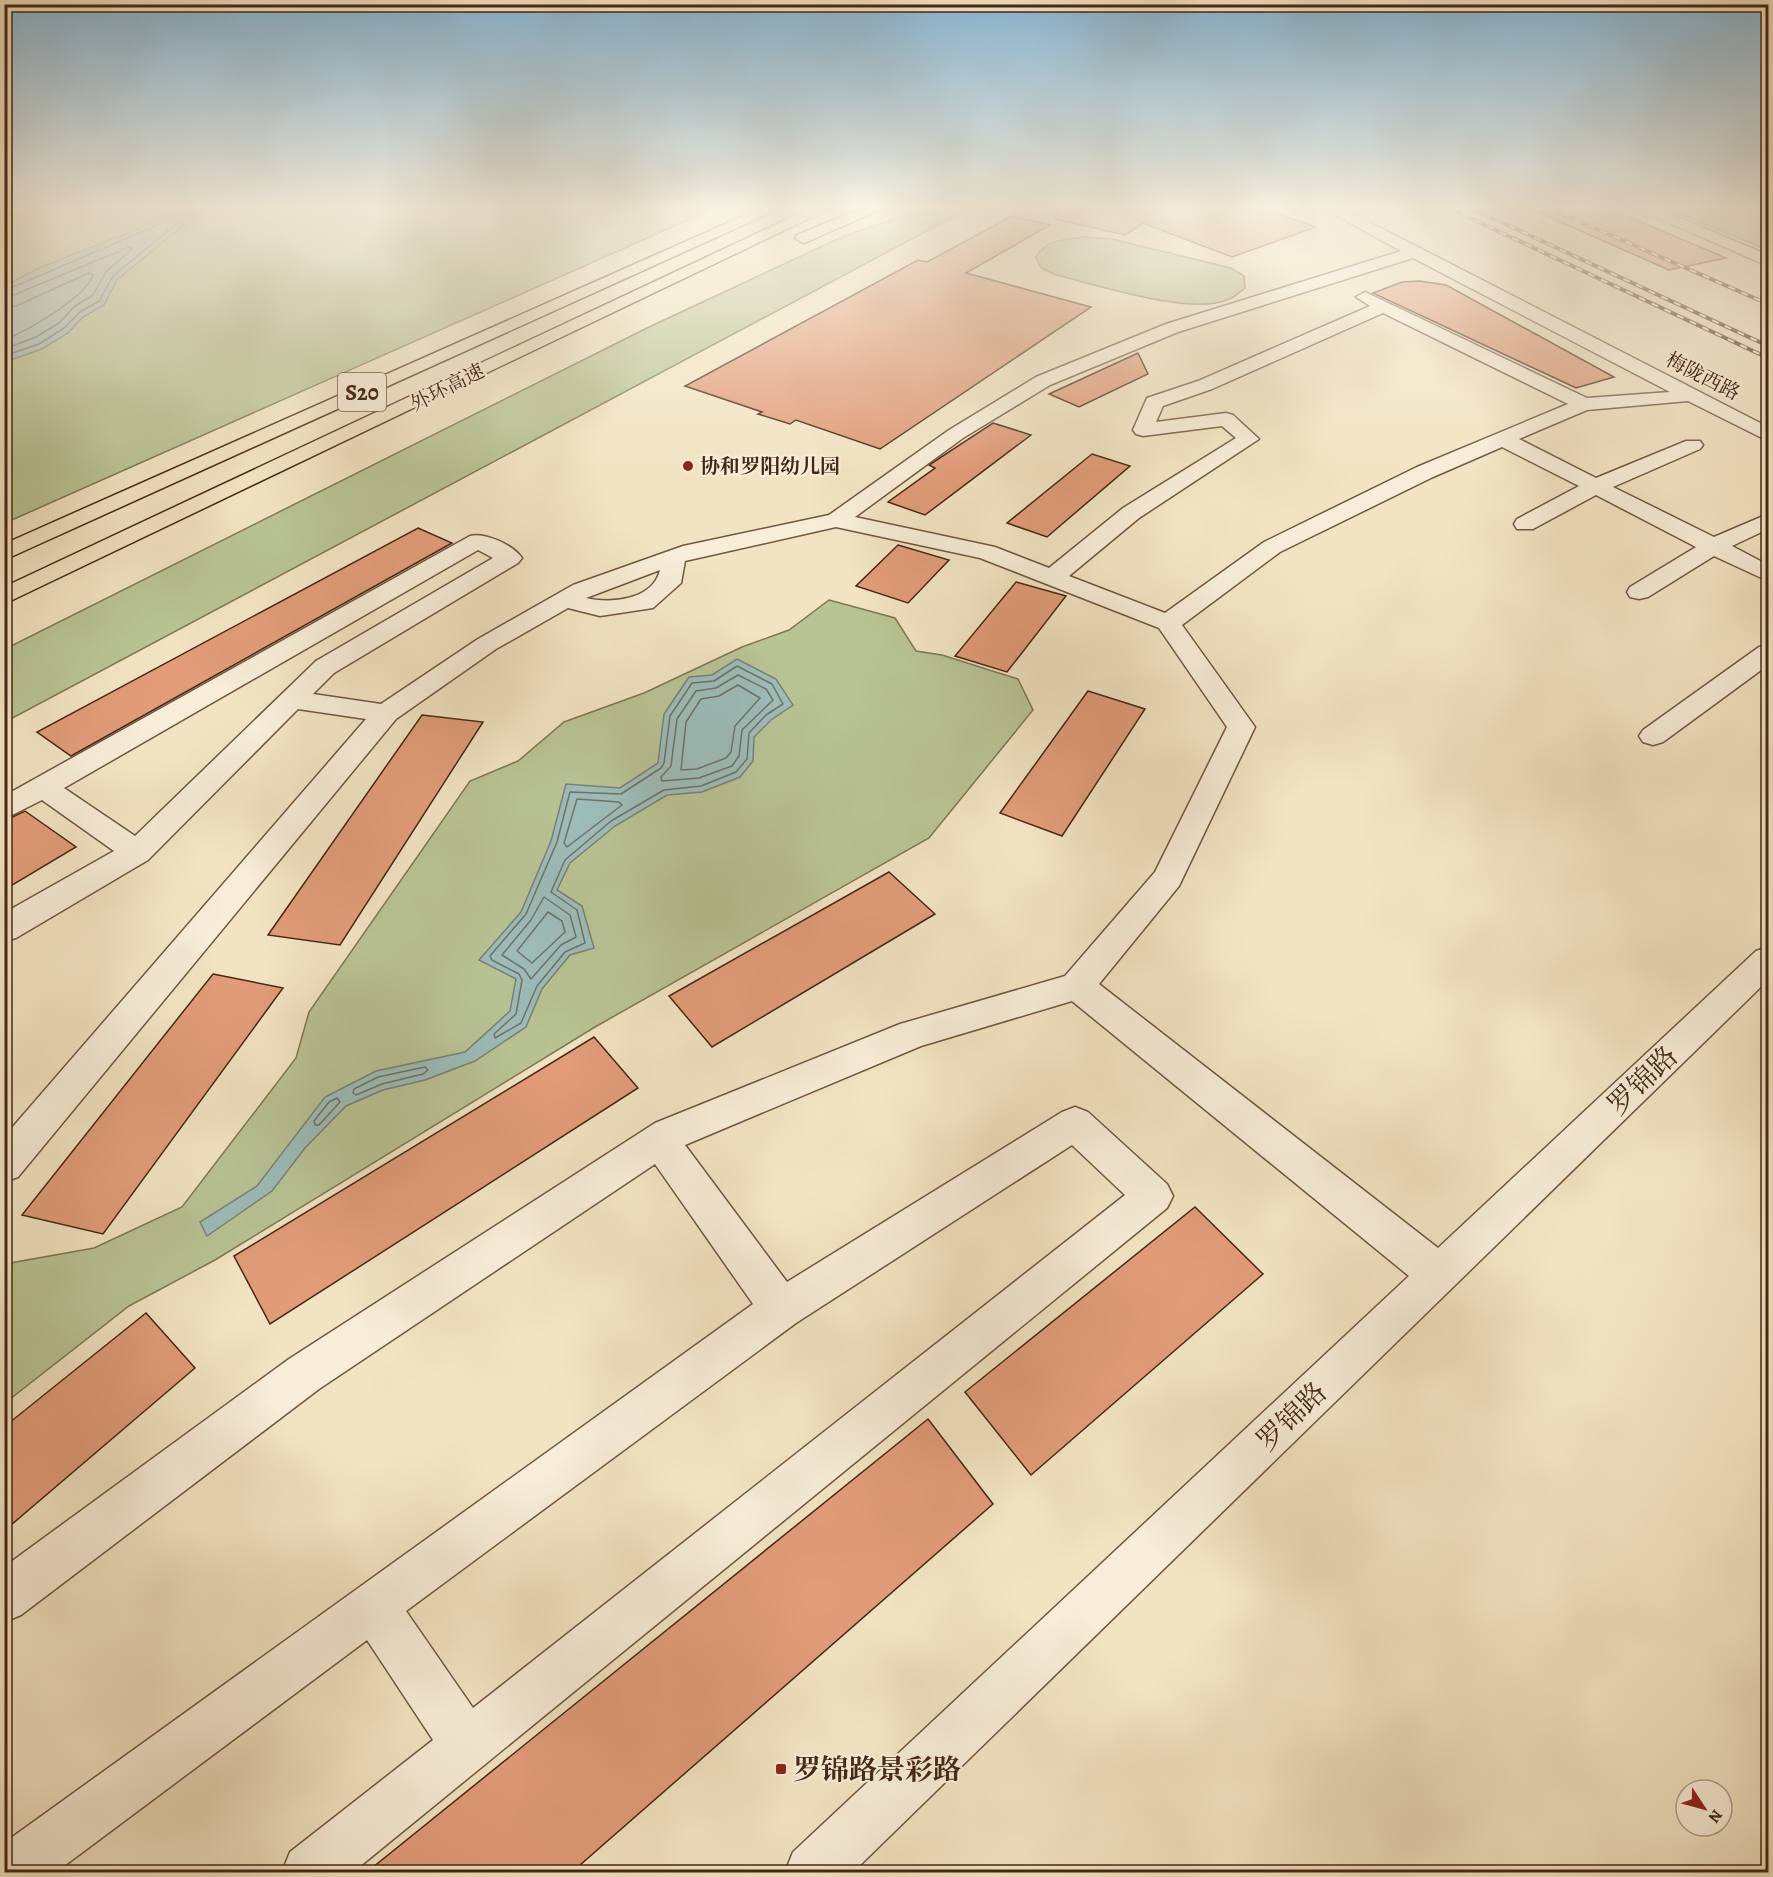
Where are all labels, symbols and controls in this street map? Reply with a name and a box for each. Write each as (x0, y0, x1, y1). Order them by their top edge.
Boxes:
street label: 梅陇西路 (1661, 346, 1745, 407)
street label: 外环高速 (405, 357, 489, 418)
road number: S20 (338, 373, 386, 411)
place label: 协和罗阳幼儿园 (700, 453, 840, 480)
marker: 协和罗阳幼儿园 (681, 459, 695, 473)
street label: 罗锦路 (1599, 1038, 1686, 1124)
street label: 罗锦路 (1248, 1374, 1335, 1460)
place label: 罗锦路景彩路 (793, 1751, 961, 1789)
marker: 罗锦路景彩路 (774, 1762, 788, 1776)
north arrow (1674, 1778, 1734, 1838)
text: N (1703, 1805, 1728, 1828)

